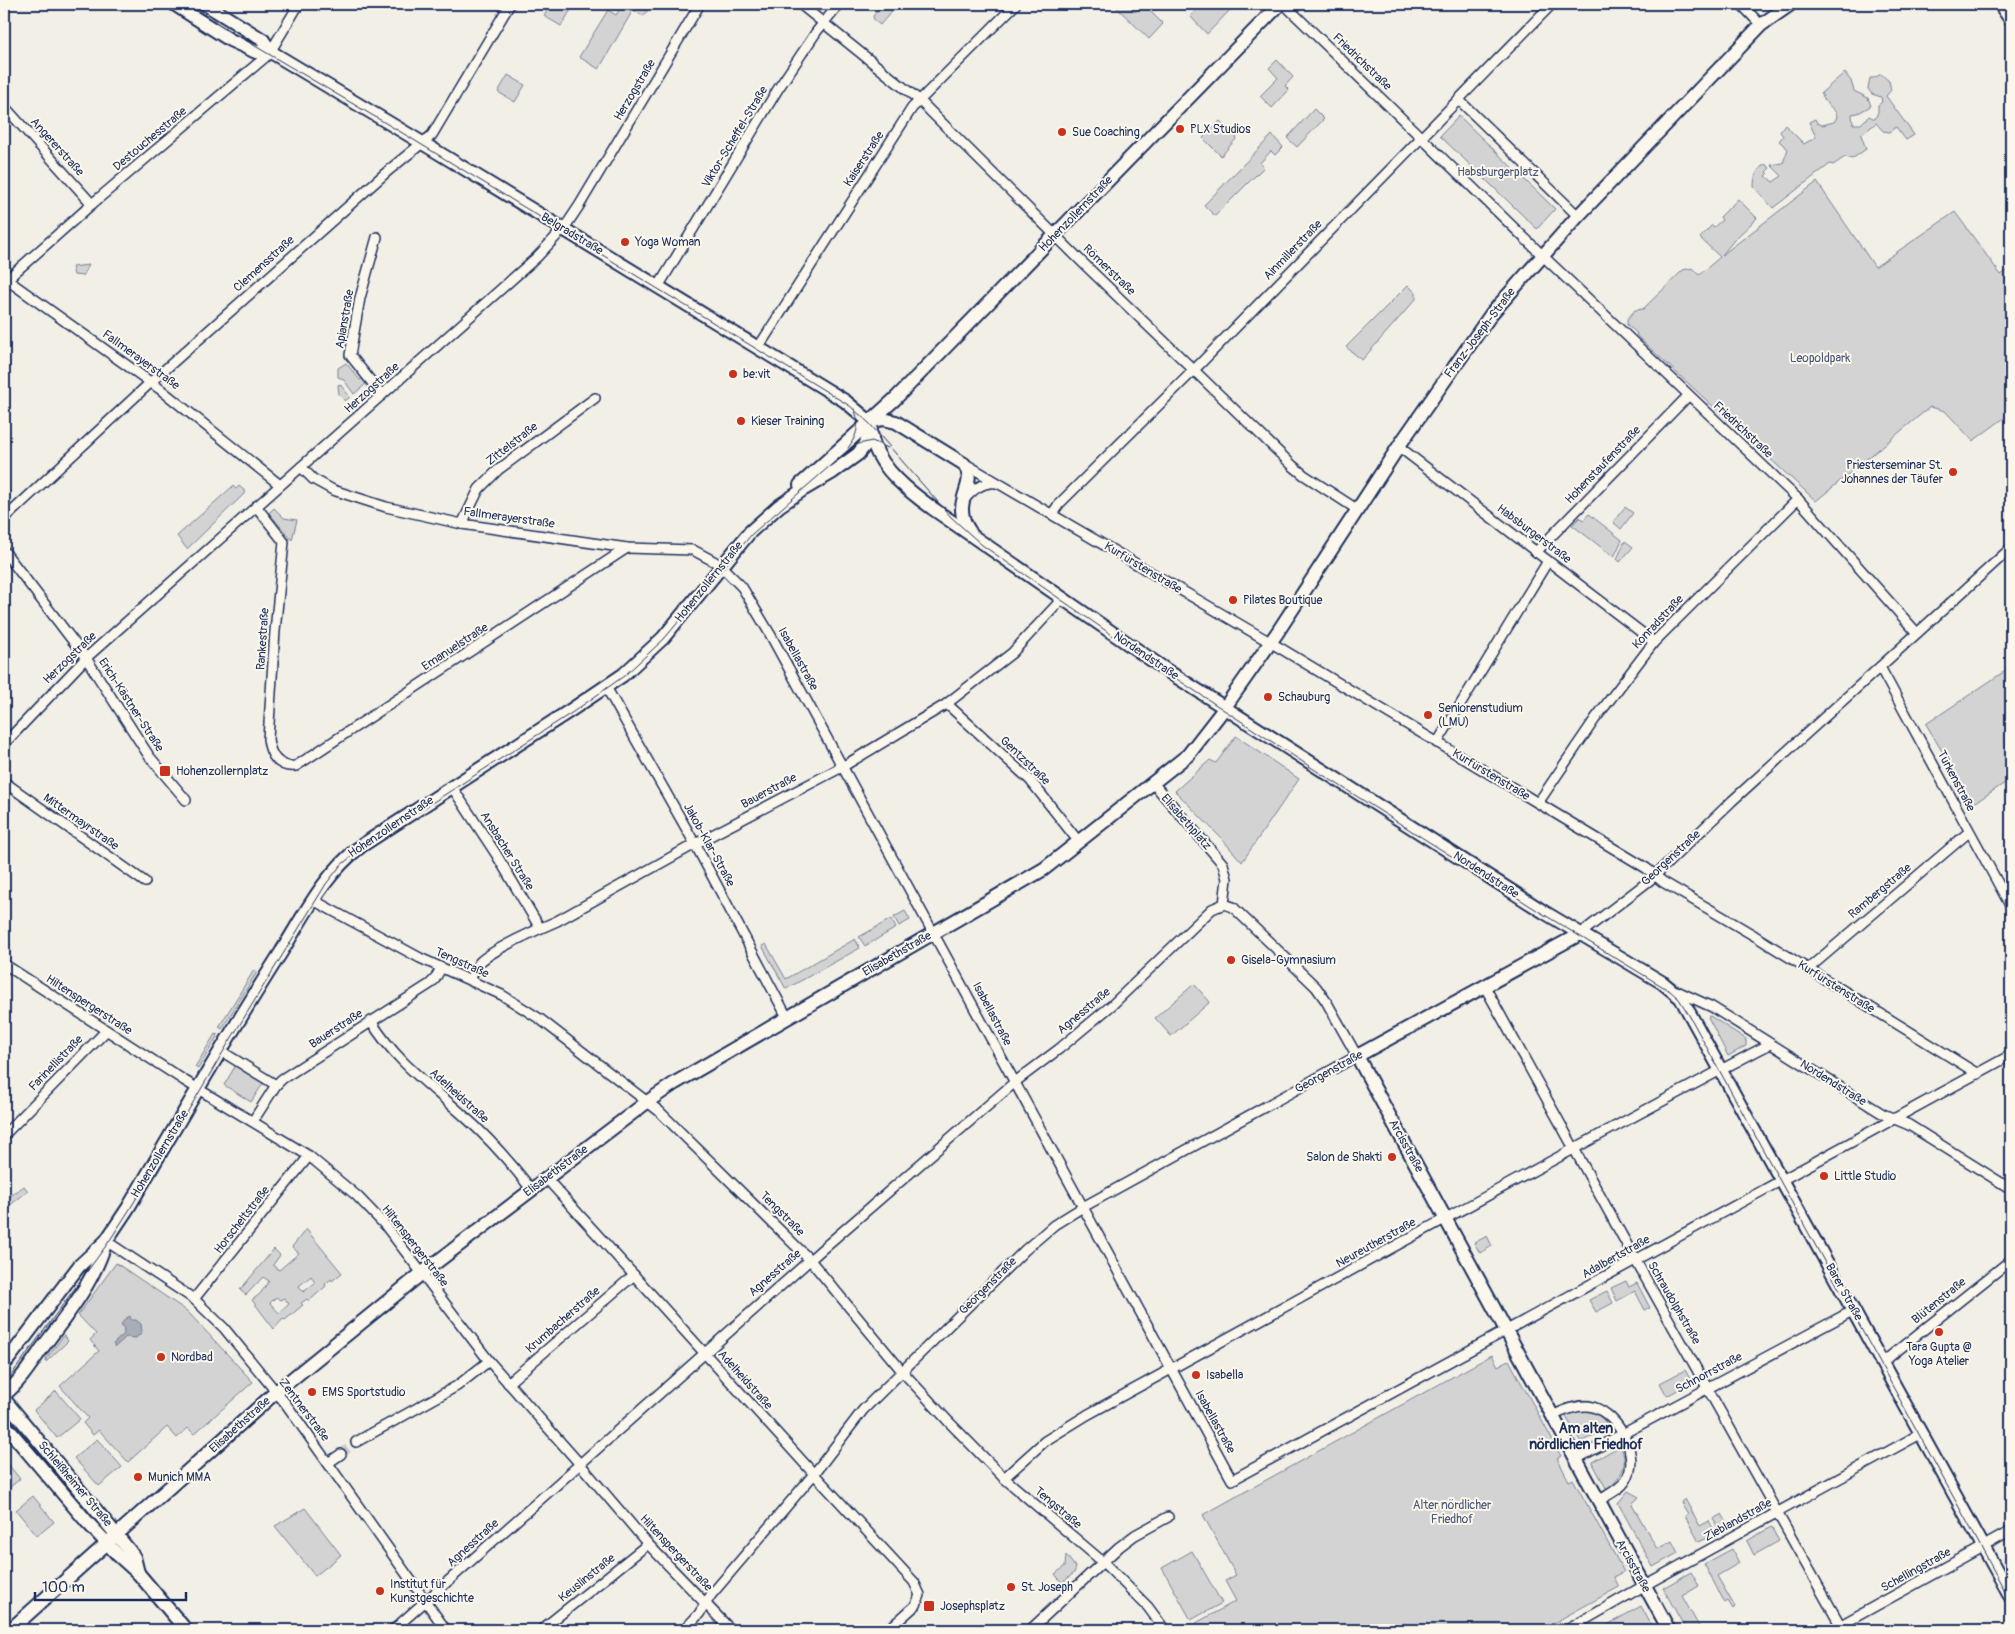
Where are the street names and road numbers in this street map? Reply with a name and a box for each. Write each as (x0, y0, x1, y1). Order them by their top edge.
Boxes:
street label: Friedrichstraße (1329, 30, 1395, 94)
street label: Herzogstraße (611, 57, 659, 123)
street label: Viktor-Scheffel-Straße (699, 84, 771, 190)
street label: Destouchesstraße (110, 104, 190, 174)
street label: Angererstraße (27, 115, 87, 179)
street label: Kaiserstraße (841, 128, 887, 190)
street label: Hohenzollernstraße (1036, 173, 1116, 255)
street label: Belgradstraße (538, 210, 606, 258)
street label: Ainmillerstraße (1261, 217, 1325, 283)
street label: Clemensstraße (230, 233, 298, 295)
street label: Römerstraße (1080, 241, 1138, 299)
street label: Franz-Joseph-Straße (1441, 285, 1519, 381)
street label: Apianstraße (332, 288, 358, 350)
street label: Fallmerayerstraße (99, 327, 183, 393)
street label: Herzogstraße (341, 359, 403, 417)
street label: Friedrichstraße (1710, 399, 1776, 461)
street label: Zittelstraße (483, 419, 541, 469)
street label: Hohenstaufenstraße (1562, 423, 1644, 507)
street label: Habsburgerstraße (1494, 501, 1574, 567)
street label: Fallmerayerstraße (462, 504, 556, 532)
street label: Hohenzollernstraße (672, 538, 746, 626)
street label: Kurfürstenstraße (1101, 539, 1185, 597)
street label: Konradstraße (1629, 592, 1687, 652)
street label: Rankestraße (253, 607, 273, 671)
street label: Emanuelstraße (419, 620, 491, 674)
street label: Isabellastraße (774, 625, 822, 693)
street label: Herzogstraße (40, 629, 100, 687)
street label: Nordendstraße (1111, 629, 1182, 683)
street label: Erich-Kästner-Straße (95, 655, 167, 755)
street label: Gentzstraße (997, 733, 1053, 789)
street label: Kurfürstenstraße (1449, 746, 1533, 804)
street label: Türkenstraße (1934, 748, 1978, 814)
street label: Bauerstraße (739, 770, 799, 812)
street label: Mittermayrstraße (40, 790, 122, 854)
street label: Elisabethplatz (1158, 791, 1214, 853)
street label: Hohenzollernstraße (345, 793, 437, 861)
street label: Jakob-Klar-Straße (680, 801, 738, 889)
street label: Ansbacher Straße (477, 809, 537, 893)
street label: Georgenstraße (1638, 827, 1704, 889)
street label: Nordendstraße (1450, 848, 1522, 902)
street label: Rambergstraße (1845, 860, 1915, 922)
street label: Elisabethstraße (860, 928, 934, 980)
street label: Tengstraße (433, 945, 491, 981)
street label: Kurfürstenstraße (1795, 957, 1877, 1017)
street label: Hiltenspergerstraße (43, 972, 135, 1038)
street label: Isabellastraße (969, 980, 1015, 1048)
street label: Agnesstraße (1055, 984, 1114, 1037)
street label: Bauerstraße (306, 1006, 366, 1052)
street label: Farinellistraße (26, 1032, 86, 1094)
street label: Georgenstraße (1292, 1047, 1366, 1097)
street label: Nordendstraße (1797, 1057, 1869, 1109)
street label: Adelheidstraße (426, 1065, 492, 1127)
street label: Hohenzollernstraße (128, 1107, 192, 1201)
street label: Arcisstraße (1385, 1117, 1427, 1175)
street label: Elisabethstraße (521, 1142, 591, 1200)
street label: Horscheltstraße (211, 1183, 273, 1257)
street label: Tengstraße (757, 1189, 808, 1240)
street label: Hiltenspergerstraße (378, 1202, 452, 1290)
street label: Neureutherstraße (1333, 1215, 1419, 1271)
street label: Adalbertstraße (1579, 1232, 1653, 1282)
street label: Agnesstraße (746, 1246, 804, 1300)
street label: Georgenstraße (956, 1254, 1020, 1318)
street label: Schraudolphstraße (1644, 1259, 1704, 1347)
street label: Barer Straße (1822, 1261, 1866, 1323)
street label: Blütenstraße (1909, 1275, 1969, 1327)
street label: Krumbacherstraße (523, 1284, 603, 1356)
street label: Adelheidstraße (714, 1347, 776, 1413)
street label: Schnorrstraße (1673, 1349, 1745, 1397)
street label: Zentnerstraße (275, 1376, 333, 1444)
street label: Isabellastraße (1191, 1388, 1239, 1456)
street label: Elisabethstraße (206, 1394, 274, 1456)
street label: Schleißheimer Straße (35, 1438, 115, 1530)
street label: Tengstraße (1031, 1484, 1085, 1532)
street label: Zieblandstraße (1701, 1495, 1775, 1545)
street label: Hiltenspergerstraße (637, 1511, 716, 1595)
street label: Agnesstraße (444, 1516, 502, 1570)
street label: Arcisstraße (1612, 1537, 1654, 1595)
street label: Schellingstraße (1878, 1545, 1954, 1595)
street label: Keuslinstraße (556, 1551, 618, 1605)

